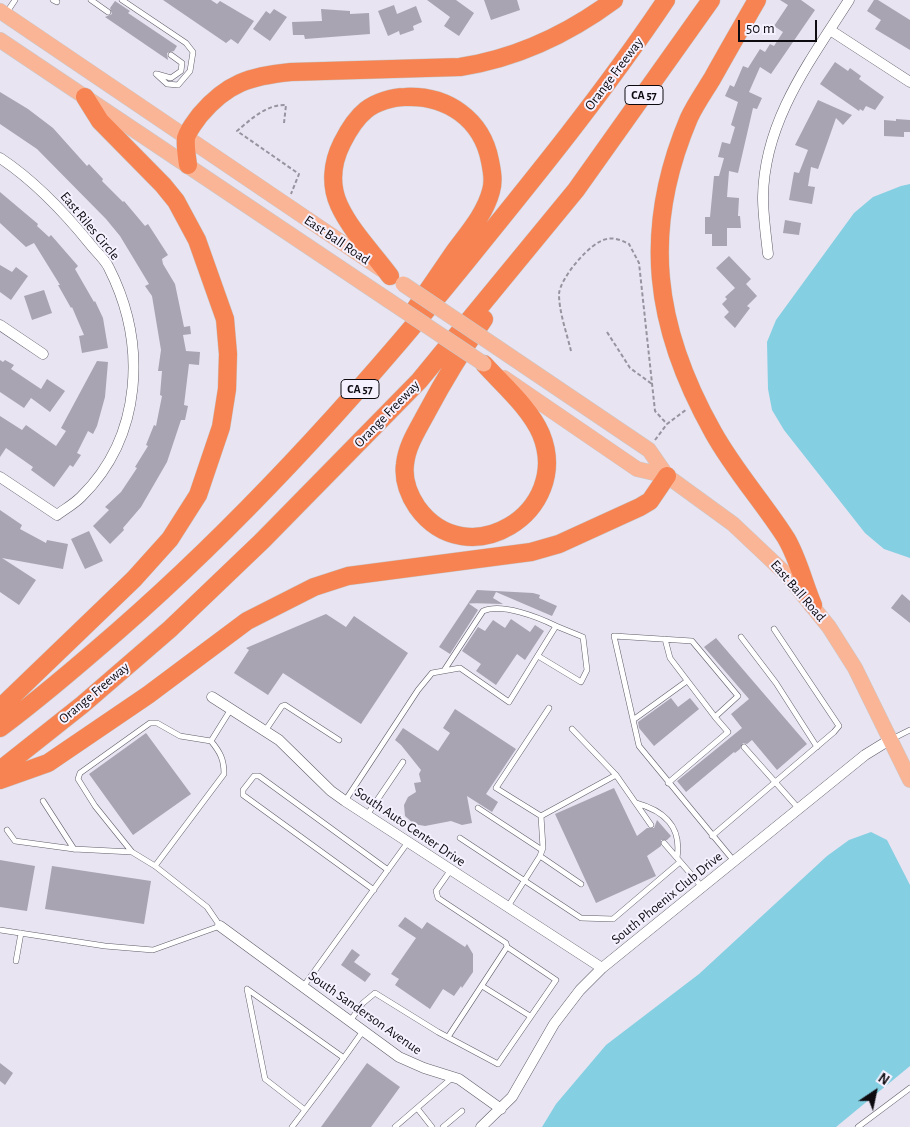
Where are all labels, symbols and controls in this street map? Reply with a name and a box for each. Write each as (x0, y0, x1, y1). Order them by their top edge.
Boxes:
scale bar (740, 10, 819, 42)
text: 50 m (746, 21, 775, 36)
street label: Orange Freeway (581, 34, 647, 114)
road number: CA 57 (625, 86, 663, 104)
street label: East Riles Circle (57, 188, 123, 264)
street label: East Ball Road (301, 212, 373, 268)
street label: Orange Freeway (351, 377, 423, 451)
road number: CA 57 (341, 379, 379, 398)
street label: East Ball Road (767, 557, 829, 625)
street label: Orange Freeway (55, 659, 133, 727)
street label: South Auto Center Drive (351, 784, 469, 870)
street label: South Phoenix Club Drive (608, 848, 726, 948)
street label: South Sanderson Avenue (305, 967, 425, 1059)
north arrow (850, 1067, 900, 1117)
text: N (875, 1071, 891, 1088)

